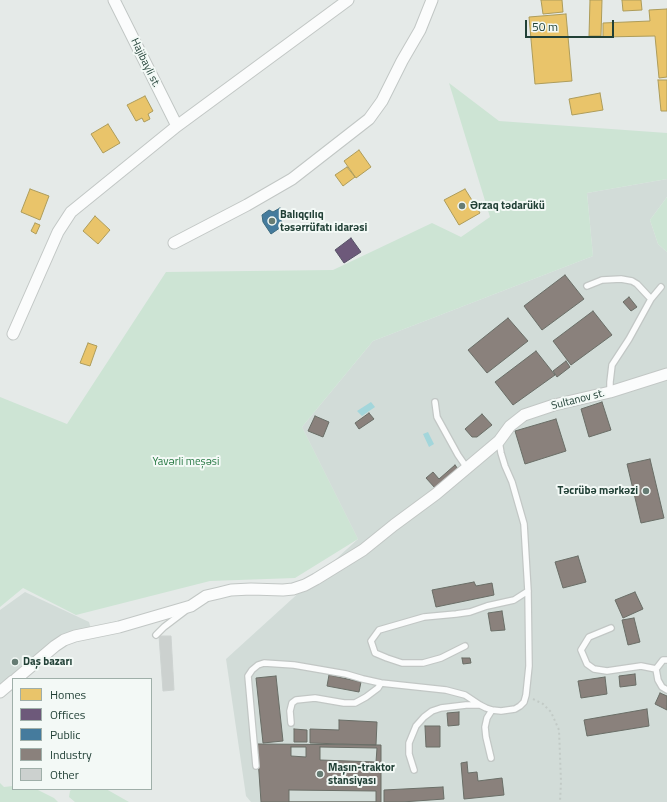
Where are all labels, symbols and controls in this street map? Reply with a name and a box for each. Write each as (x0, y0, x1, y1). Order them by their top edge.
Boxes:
scale bar (527, 12, 616, 38)
text: 50 m (532, 17, 558, 36)
street label: Hajibayli st. (127, 36, 163, 90)
place label: Ərzaq tədarükü (470, 199, 545, 213)
marker: Ərzaq tədarükü (457, 201, 467, 211)
place label: Balıqçılıq təsərrüfatı idarəsi (280, 208, 367, 234)
marker: Balıqçılıq təsərrüfatı idarəsi (267, 216, 277, 226)
street label: Sultanov st. (550, 387, 606, 413)
park label: Yavərli meşəsi (153, 455, 219, 469)
place label: Təcrübə mərkəzi (557, 484, 638, 498)
marker: Təcrübə mərkəzi (641, 486, 651, 496)
place label: Daş bazarı (23, 655, 72, 669)
marker: Daş bazarı (10, 657, 20, 667)
legend (12, 678, 152, 790)
text: Homes (50, 685, 86, 704)
text: Offices (50, 705, 85, 724)
text: Public (50, 725, 80, 744)
text: Industry (50, 745, 92, 764)
place label: Maşın-traktor stansiyası (328, 761, 395, 787)
text: Other (50, 765, 79, 784)
marker: Maşın-traktor stansiyası (315, 769, 325, 779)

